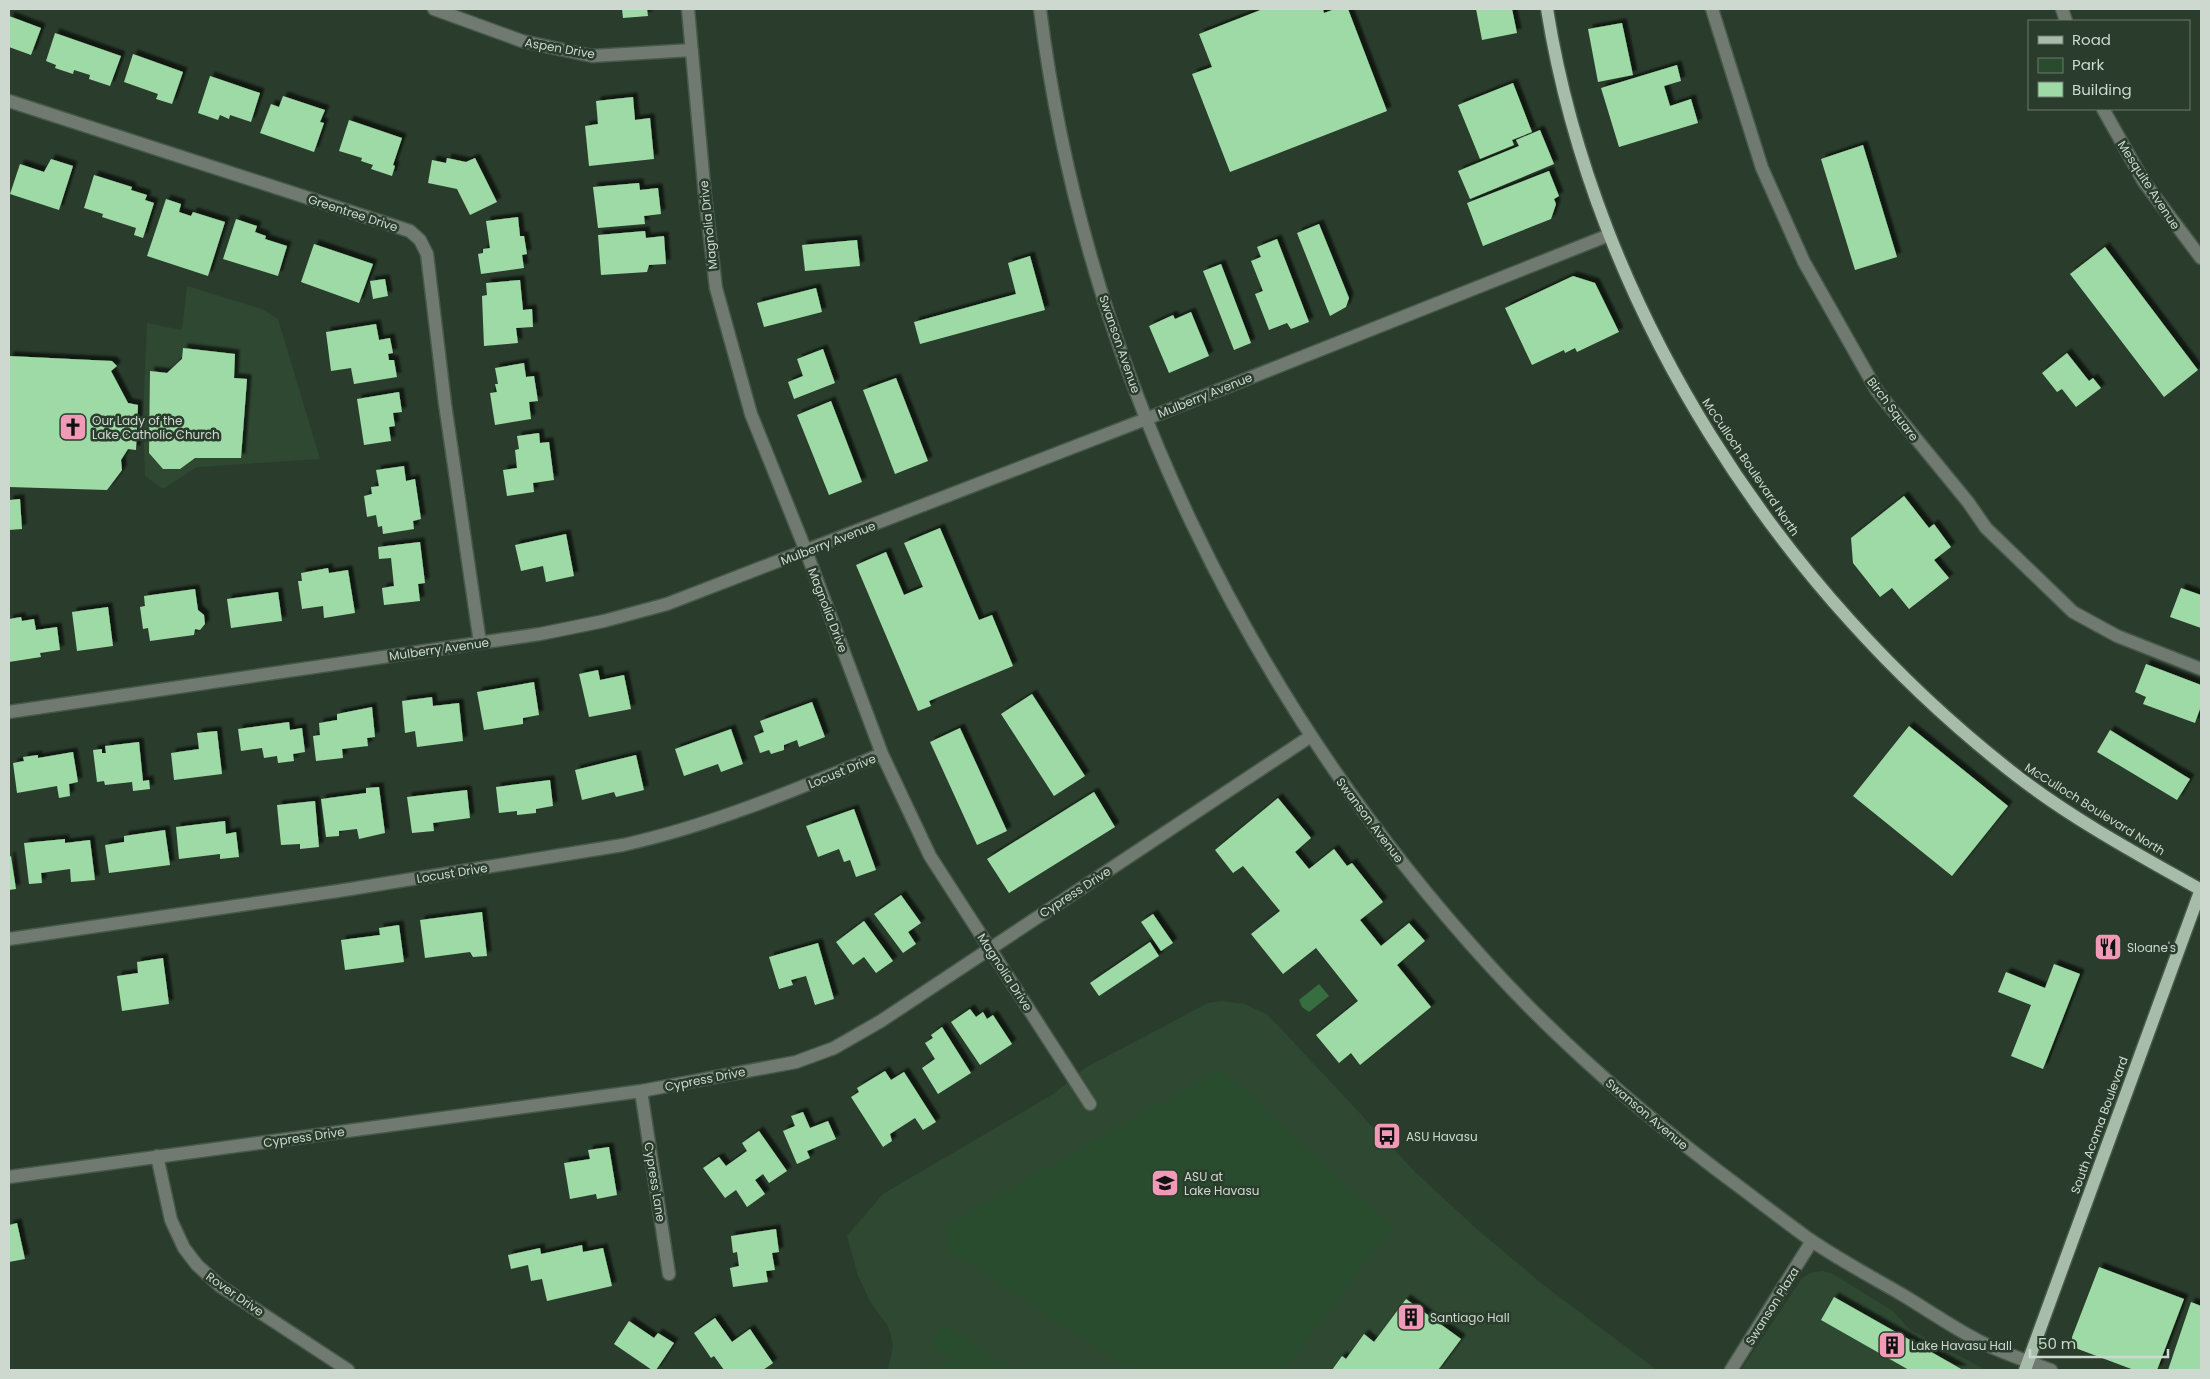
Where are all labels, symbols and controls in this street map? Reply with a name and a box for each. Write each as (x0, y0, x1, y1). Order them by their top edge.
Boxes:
legend (2028, 20, 2190, 110)
text: Road (2072, 29, 2111, 50)
street label: Aspen Drive (524, 33, 596, 63)
text: Park (2072, 54, 2104, 75)
text: Building (2072, 79, 2132, 100)
street label: Mesquite Avenue (2114, 137, 2184, 233)
street label: Magnolia Drive (695, 180, 721, 270)
street label: Greentree Drive (306, 190, 400, 236)
street label: Swanson Avenue (1095, 293, 1145, 395)
street label: Mulberry Avenue (1155, 368, 1255, 422)
street label: Birch Square (1863, 374, 1923, 444)
street label: McCulloch Boulevard North (1698, 395, 1804, 539)
church icon: Our Lady of the Lake Catholic Church (58, 412, 88, 442)
place label: Our Lady of the Lake Catholic Church (92, 412, 220, 443)
street label: Mulberry Avenue (778, 517, 878, 569)
street label: Magnolia Drive (804, 565, 852, 655)
street label: Mulberry Avenue (388, 634, 490, 664)
street label: Locust Drive (806, 750, 878, 792)
street label: McCulloch Boulevard North (2022, 759, 2168, 859)
street label: Swanson Avenue (1332, 774, 1408, 866)
street label: Locust Drive (415, 859, 489, 887)
street label: Cypress Drive (1036, 863, 1114, 921)
street label: Magnolia Drive (974, 930, 1036, 1014)
restaurant icon: Sloane's (2093, 932, 2123, 962)
place label: Sloane's (2127, 939, 2176, 956)
street label: South Acoma Boulevard (2066, 1054, 2132, 1196)
street label: Cypress Drive (663, 1063, 747, 1095)
street label: Swanson Avenue (1602, 1075, 1692, 1153)
bus stop icon: ASU Havasu (1372, 1121, 1402, 1151)
street label: Cypress Drive (262, 1123, 346, 1151)
place label: ASU Havasu (1406, 1128, 1478, 1145)
street label: Cypress Lane (640, 1141, 670, 1223)
school or university icon: ASU at Lake Havasu (1150, 1168, 1180, 1198)
place label: ASU at Lake Havasu (1184, 1168, 1259, 1199)
street label: Swanson Plaza (1741, 1264, 1803, 1348)
street label: Rover Drive (203, 1268, 267, 1320)
building icon: Santiago Hall (1396, 1302, 1426, 1332)
place label: Santiago Hall (1430, 1309, 1510, 1326)
scale bar (2030, 1326, 2168, 1358)
building icon: Lake Havasu Hall (1877, 1330, 1907, 1360)
text: 50 m (2038, 1333, 2076, 1354)
place label: Lake Havasu Hall (1911, 1337, 2012, 1354)

